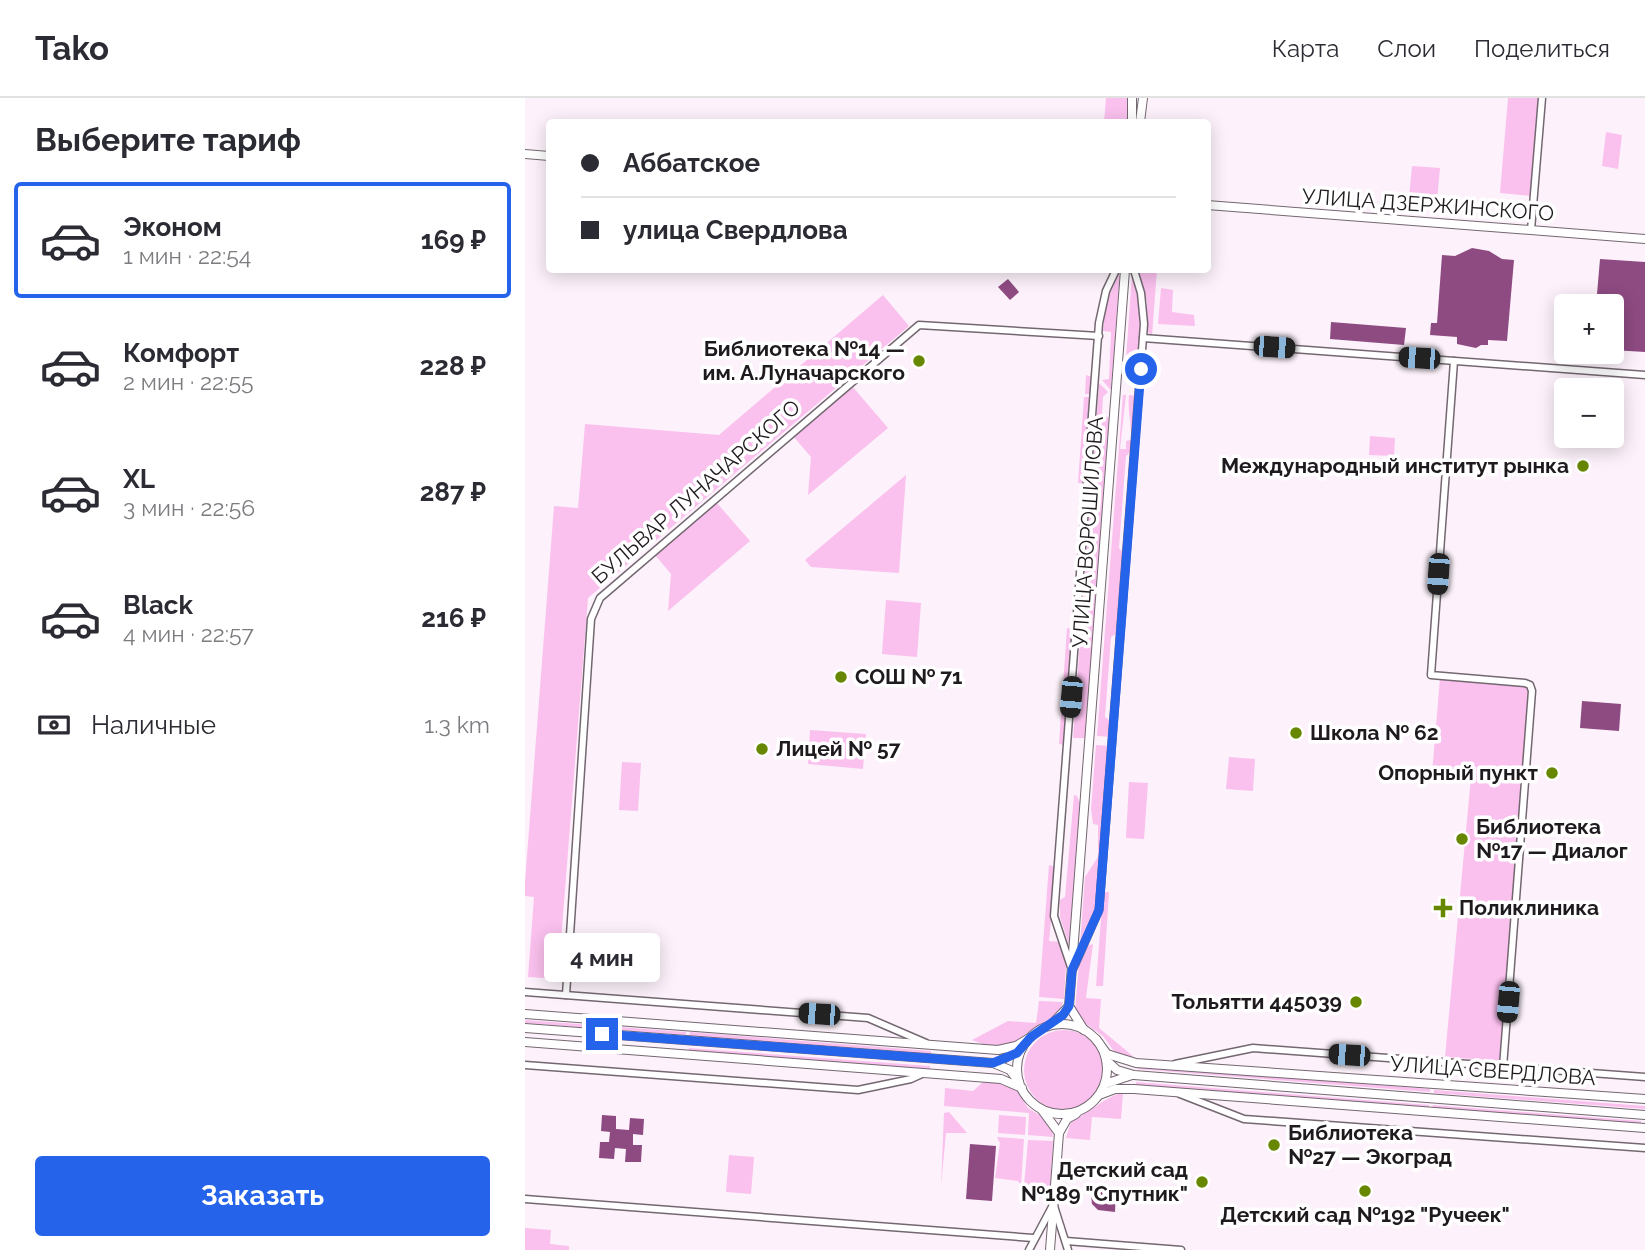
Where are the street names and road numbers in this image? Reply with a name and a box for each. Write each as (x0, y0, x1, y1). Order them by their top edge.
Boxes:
street label: УЛИЦА ДЗЕРЖИНСКОГО (1301, 183, 1555, 226)
street label: БУЛЬВАР ЛУНАЧАРСКОГО (586, 394, 805, 589)
street label: УЛИЦА ВОРОШИЛОВА (1067, 415, 1108, 648)
street label: УЛИЦА СВЕРДЛОВА (1389, 1051, 1597, 1090)

